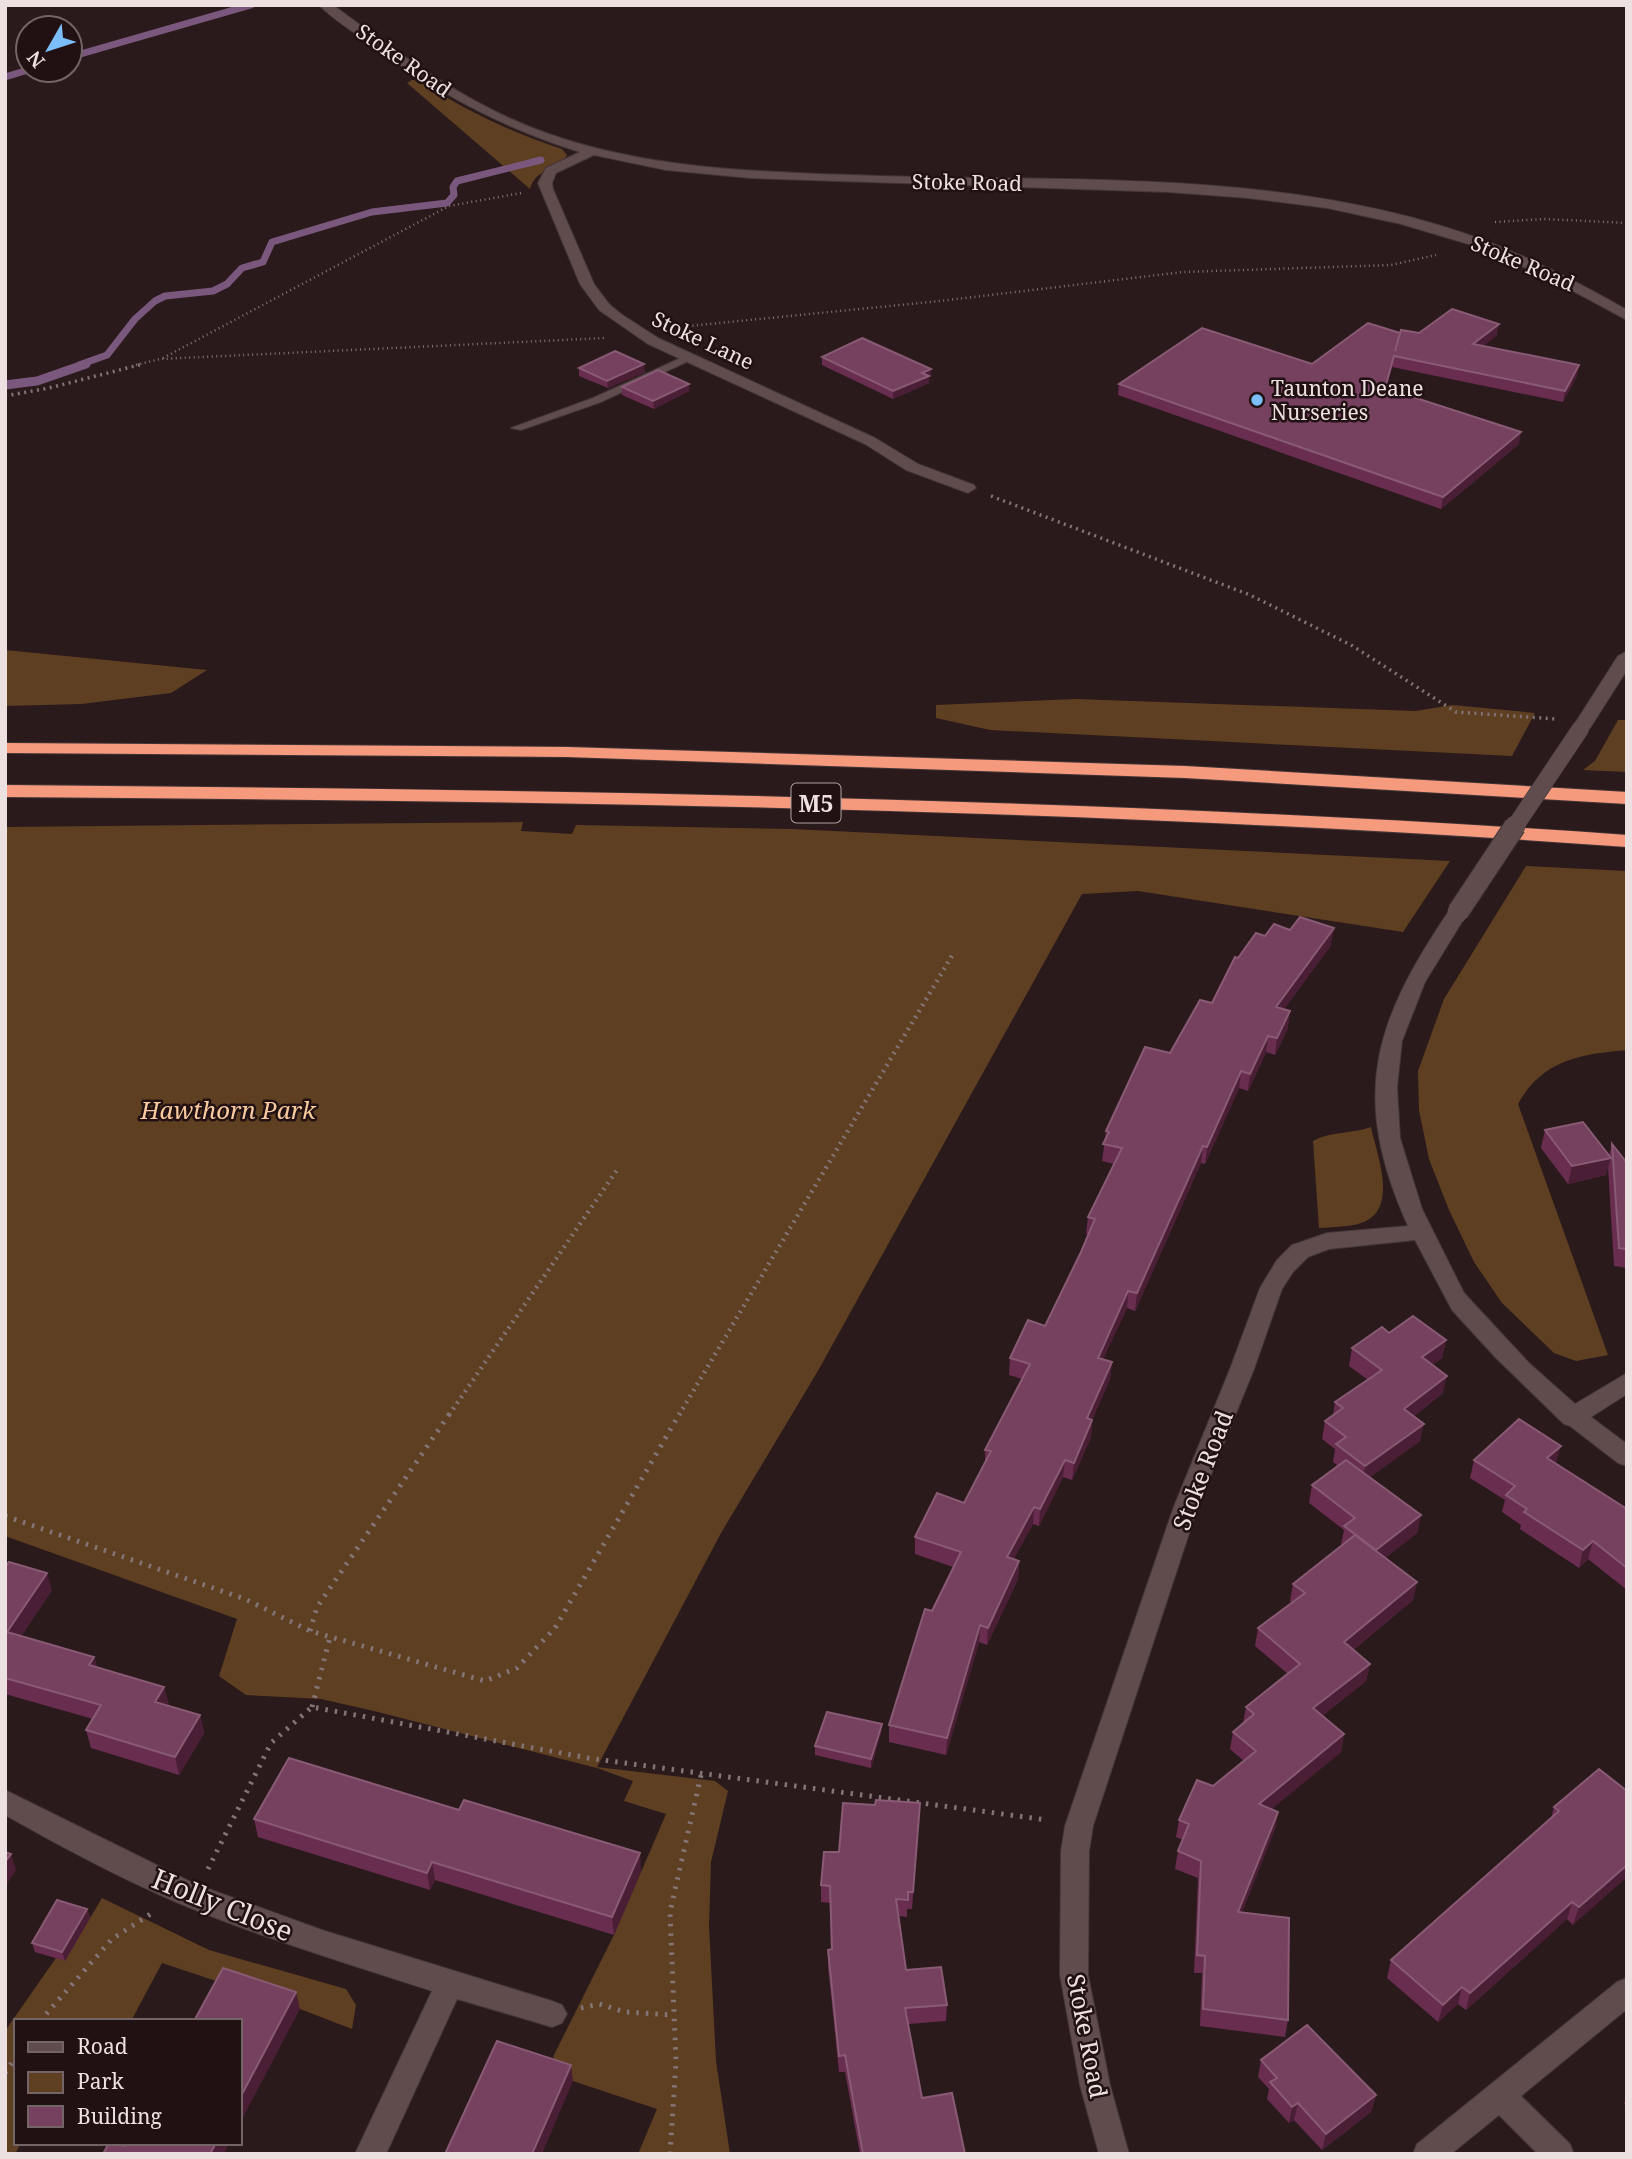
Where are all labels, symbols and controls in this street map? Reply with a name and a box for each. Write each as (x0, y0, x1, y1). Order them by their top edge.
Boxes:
north arrow (14, 14, 84, 84)
street label: Stoke Road (351, 17, 457, 103)
text: N (21, 46, 51, 74)
street label: Stoke Road (912, 167, 1022, 197)
street label: Stoke Road (1467, 229, 1579, 297)
street label: Stoke Lane (648, 304, 758, 376)
place label: Taunton Deane Nurseries (1271, 374, 1424, 426)
marker: Taunton Deane Nurseries (1249, 392, 1265, 408)
road number: M5 (792, 783, 840, 822)
park label: Hawthorn Park (139, 1093, 317, 1126)
street label: Stoke Road (1164, 1405, 1240, 1535)
street label: Holly Close (147, 1859, 299, 1949)
street label: Stoke Road (1060, 1971, 1116, 2101)
legend (14, 2019, 242, 2145)
text: Road (77, 2032, 128, 2060)
text: Park (77, 2067, 124, 2095)
text: Building (77, 2102, 162, 2130)

